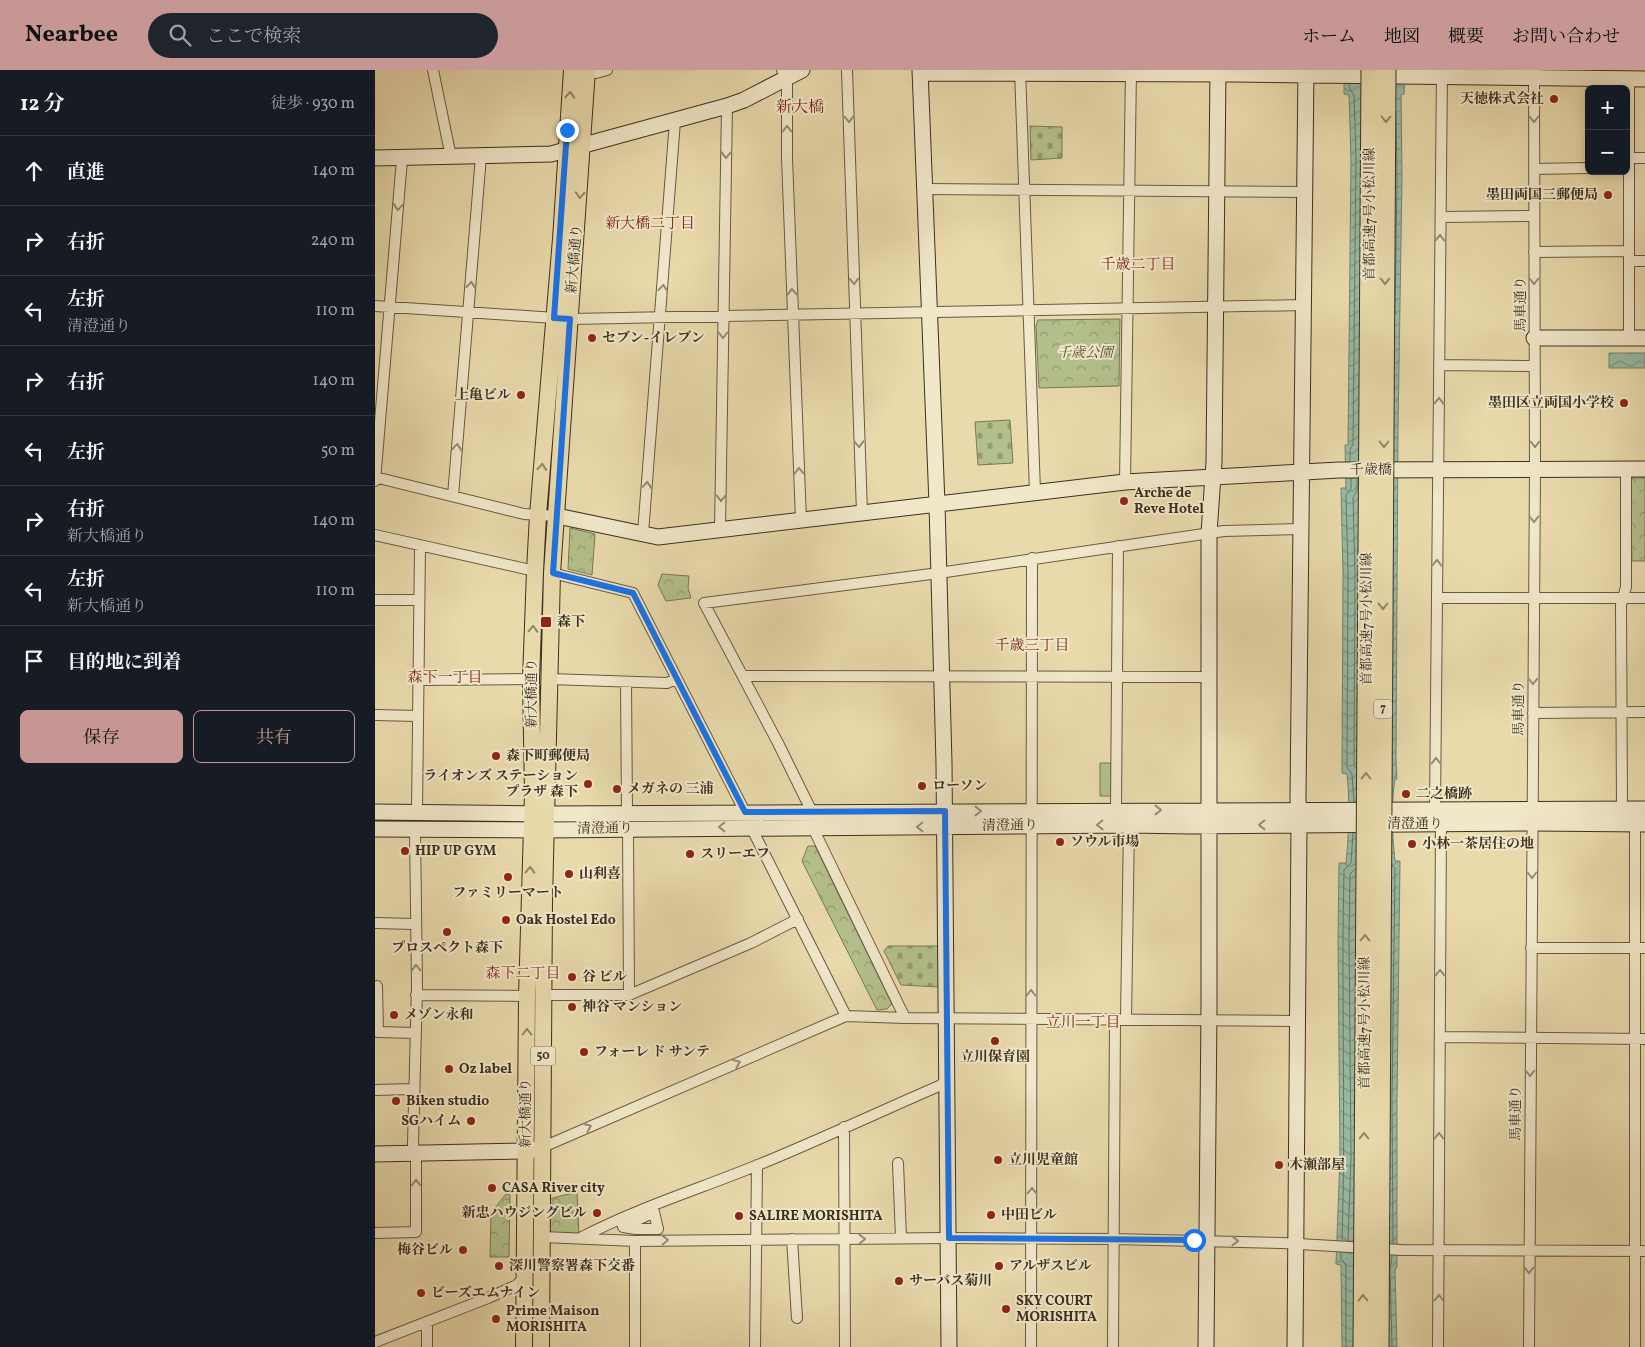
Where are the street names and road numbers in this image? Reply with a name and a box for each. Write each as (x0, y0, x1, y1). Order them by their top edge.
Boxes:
street label: 首都高速7号小松川線 (1361, 148, 1380, 280)
street label: 新大橋通り (562, 223, 588, 295)
street label: 馬車通り (1512, 276, 1531, 332)
street label: 千歳橋 (1350, 461, 1392, 480)
street label: 首都高速7号小松川線 (1358, 553, 1377, 685)
street label: 新大橋通り (523, 658, 542, 728)
street label: 馬車通り (1510, 680, 1529, 736)
road number: 7 (1374, 700, 1392, 718)
street label: 清澄通り (1387, 815, 1443, 834)
street label: 清澄通り (982, 816, 1038, 836)
street label: 清澄通り (577, 819, 633, 839)
street label: 首都高速7号小松川線 (1356, 957, 1375, 1089)
road number: 50 (531, 1046, 555, 1066)
street label: 新大橋通り (517, 1078, 536, 1148)
street label: 馬車通り (1507, 1085, 1526, 1141)

